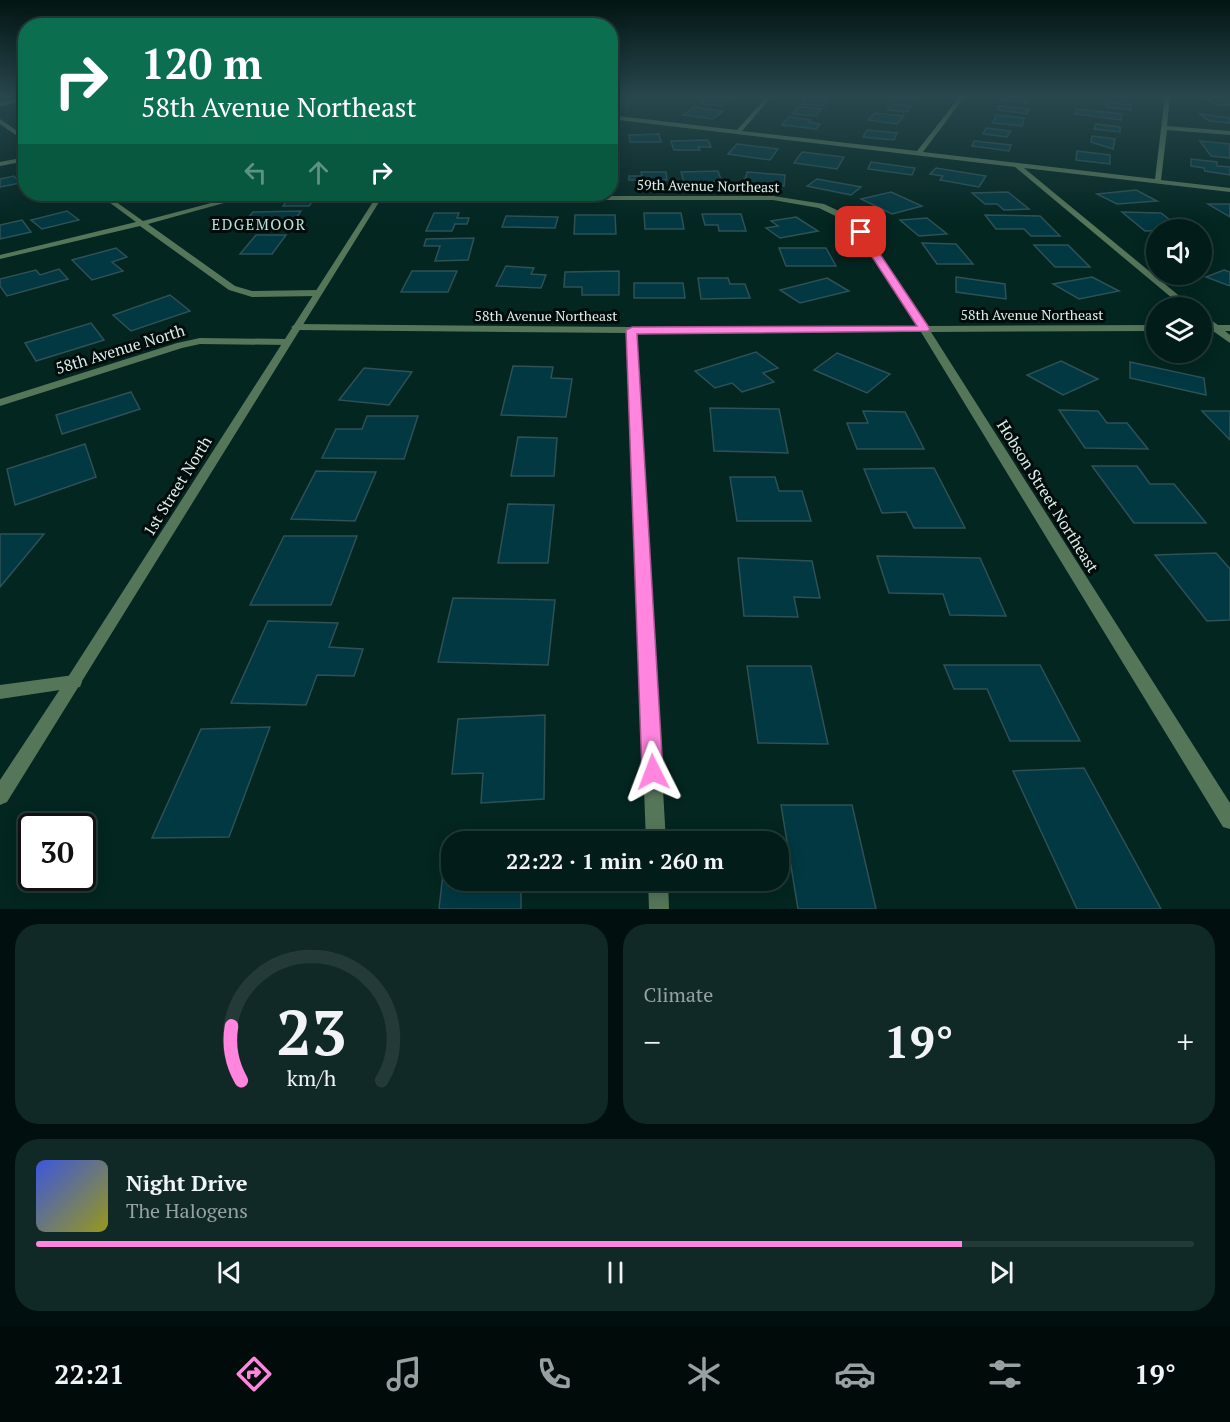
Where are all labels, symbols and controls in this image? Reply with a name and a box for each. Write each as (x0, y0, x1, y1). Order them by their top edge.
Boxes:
text: 120 m (141, 35, 262, 91)
icon: right (42, 42, 120, 120)
text: 58th Avenue Northeast (141, 89, 417, 125)
icon: left (239, 156, 272, 189)
icon: ahead (302, 156, 335, 189)
icon: right (365, 156, 398, 189)
street label: 59th Avenue Northeast (636, 175, 780, 196)
pin (835, 206, 886, 257)
district label: EDGEMOOR (211, 214, 307, 234)
icon: arrive (844, 215, 877, 248)
map controls (1146, 219, 1212, 363)
button: sound (1146, 219, 1212, 285)
button: layers (1146, 297, 1212, 363)
street label: 58th Avenue Northeast (961, 305, 1104, 324)
street label: 58th Avenue Northeast (475, 306, 618, 325)
street label: 58th Avenue North (53, 319, 188, 379)
street label: Hobson Street Northeast (992, 416, 1104, 577)
street label: 1st Street North (137, 431, 217, 540)
position arrow (621, 740, 685, 804)
speed limit sign: 30 (18, 813, 96, 891)
text: 22:22 · 1 min · 260 m (506, 846, 724, 875)
text: Climate (644, 981, 713, 1008)
text: 23 (276, 990, 347, 1073)
text: 19° (884, 1011, 953, 1071)
text: − (644, 1020, 661, 1063)
text: + (1176, 1020, 1194, 1063)
text: km/h (286, 1064, 336, 1092)
text: Night Drive (126, 1168, 248, 1197)
text: The Halogens (126, 1197, 248, 1224)
icon: previous (213, 1256, 246, 1289)
icon: pause (599, 1256, 632, 1289)
icon: next (985, 1256, 1018, 1289)
icon: directions (233, 1353, 275, 1395)
icon: music (383, 1353, 425, 1395)
icon: phone (533, 1353, 575, 1395)
icon: climate (683, 1353, 725, 1395)
icon: car (834, 1353, 876, 1395)
icon: filters (984, 1353, 1026, 1395)
text: 22:21 (54, 1356, 124, 1392)
text: 19° (1134, 1356, 1176, 1392)

